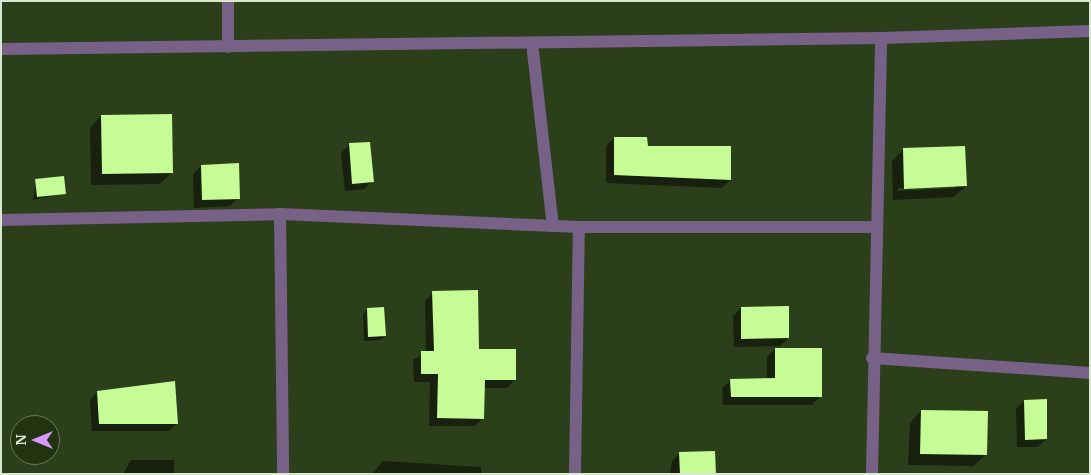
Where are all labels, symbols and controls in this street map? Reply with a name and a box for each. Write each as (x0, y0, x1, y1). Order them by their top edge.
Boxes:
north arrow (10, 415, 60, 465)
text: N (12, 434, 30, 446)

